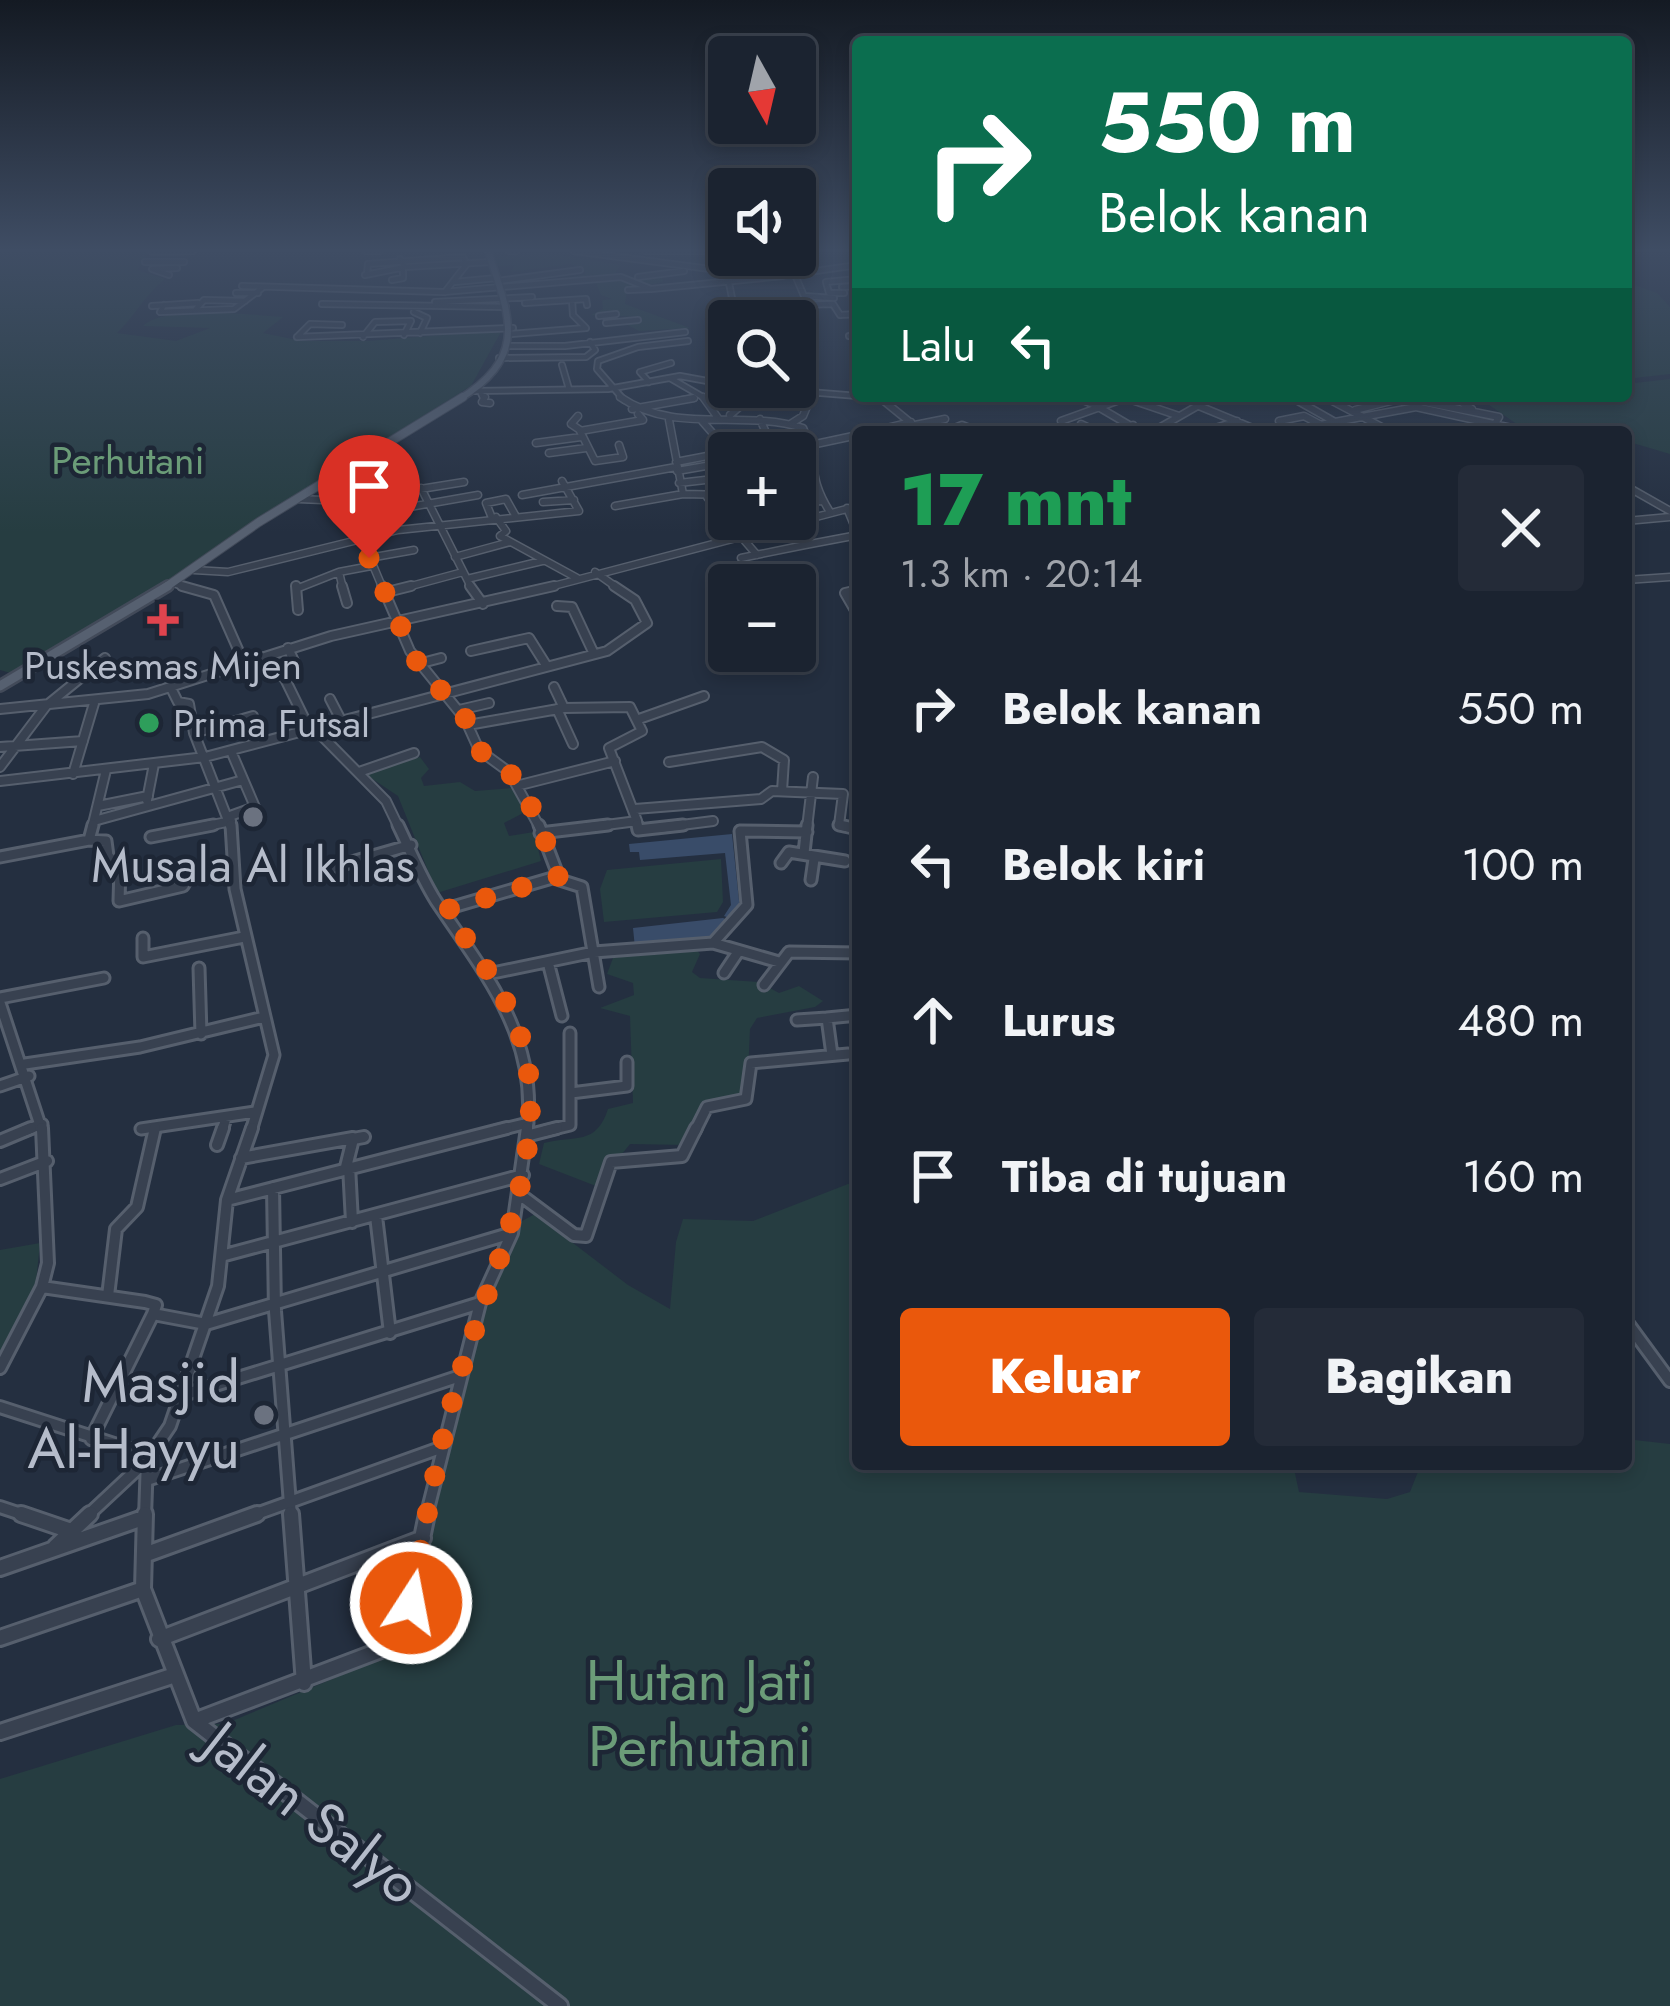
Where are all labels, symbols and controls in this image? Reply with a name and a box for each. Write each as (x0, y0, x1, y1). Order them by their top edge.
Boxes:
north arrow (708, 36, 816, 144)
map controls (708, 36, 816, 672)
text: 550 m (1098, 62, 1356, 184)
icon: right (900, 84, 1056, 240)
button: sound (708, 168, 816, 276)
text: Belok kanan (1098, 174, 1370, 252)
button: search (708, 300, 816, 408)
icon: left (1000, 312, 1066, 378)
text: Lalu (900, 313, 976, 378)
park label: Perhutani (51, 432, 205, 489)
button: + (708, 432, 816, 540)
pin (318, 435, 420, 558)
text: 17 mnt (900, 448, 1132, 552)
icon: arrive (336, 453, 402, 519)
button: close (1458, 465, 1584, 591)
text: 1.3 km · 20:14 (900, 545, 1143, 602)
button: − (708, 564, 816, 672)
marker: Puskesmas Mijen (147, 604, 179, 636)
place label: Puskesmas Mijen (24, 637, 302, 694)
icon: right (900, 675, 966, 741)
text: Belok kanan (1002, 676, 1262, 741)
text: 550 m (1458, 676, 1584, 741)
place label: Prima Futsal (173, 695, 370, 752)
marker: Prima Futsal (136, 710, 162, 736)
marker: Musala Al Ikhlas (240, 804, 266, 830)
place label: Musala Al Ikhlas (91, 831, 415, 900)
icon: left (900, 831, 966, 897)
text: Belok kiri (1002, 832, 1205, 897)
text: 100 m (1461, 832, 1584, 897)
icon: ahead (900, 987, 966, 1053)
text: Lurus (1002, 988, 1116, 1053)
text: 480 m (1458, 988, 1584, 1053)
icon: arrive (900, 1143, 966, 1209)
text: Tiba di tujuan (1002, 1144, 1287, 1209)
text: 160 m (1462, 1144, 1584, 1209)
button: Keluar (900, 1308, 1230, 1446)
button: Bagikan (1254, 1308, 1584, 1446)
place label: Masjid Al-Hayyu (28, 1341, 240, 1489)
marker: Masjid Al-Hayyu (251, 1402, 277, 1428)
position arrow (348, 1540, 474, 1666)
park label: Hutan Jati Perhutani (586, 1639, 814, 1787)
street label: Jalan Salyo (181, 1698, 439, 1924)

